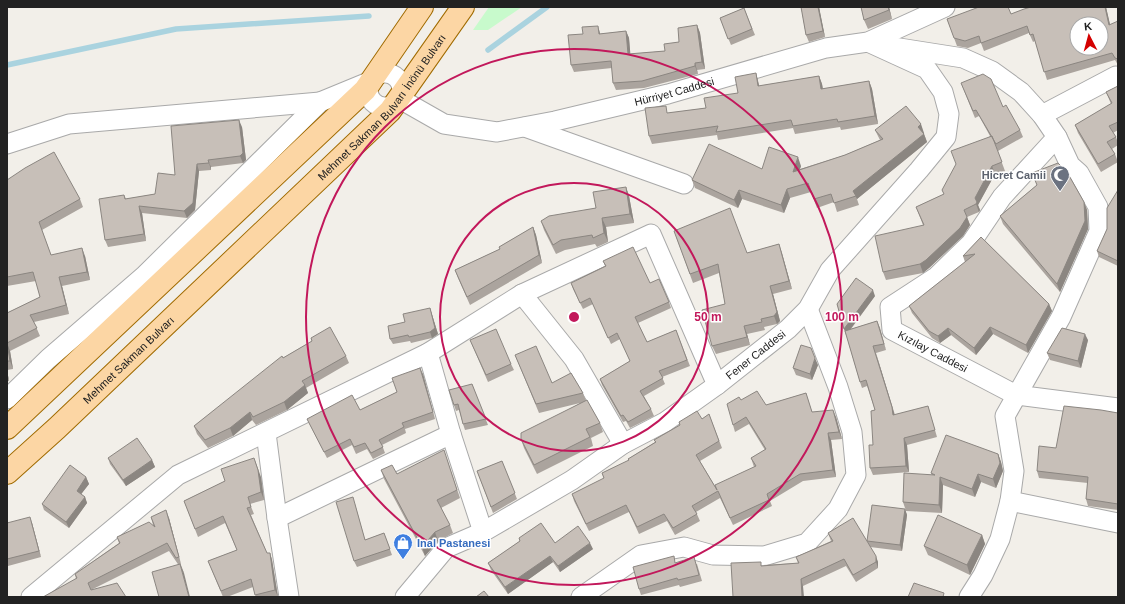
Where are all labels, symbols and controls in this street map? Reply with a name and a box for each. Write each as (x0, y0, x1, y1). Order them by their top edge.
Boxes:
north arrow (1069, 16, 1109, 56)
text: K (1083, 20, 1093, 32)
street label: İnönü Bulvarı (401, 32, 448, 92)
street label: Hürriyet Caddesi (633, 75, 715, 108)
street label: Mehmet Sakman Bulvarı (315, 89, 408, 182)
mosque icon: Hicret Camii (1049, 164, 1071, 192)
place label: Hicret Camii (982, 169, 1046, 181)
centre of rings (567, 310, 581, 324)
text: 50 m (694, 310, 722, 324)
text: 100 m (825, 310, 859, 324)
street label: Mehmet Sakman Bulvarı (81, 314, 176, 406)
street label: Fener Caddesi (723, 328, 788, 382)
street label: Kızılay Caddesi (896, 328, 970, 374)
shop icon: Inal Pastanesi (392, 532, 414, 560)
place label: Inal Pastanesi (417, 537, 490, 549)

